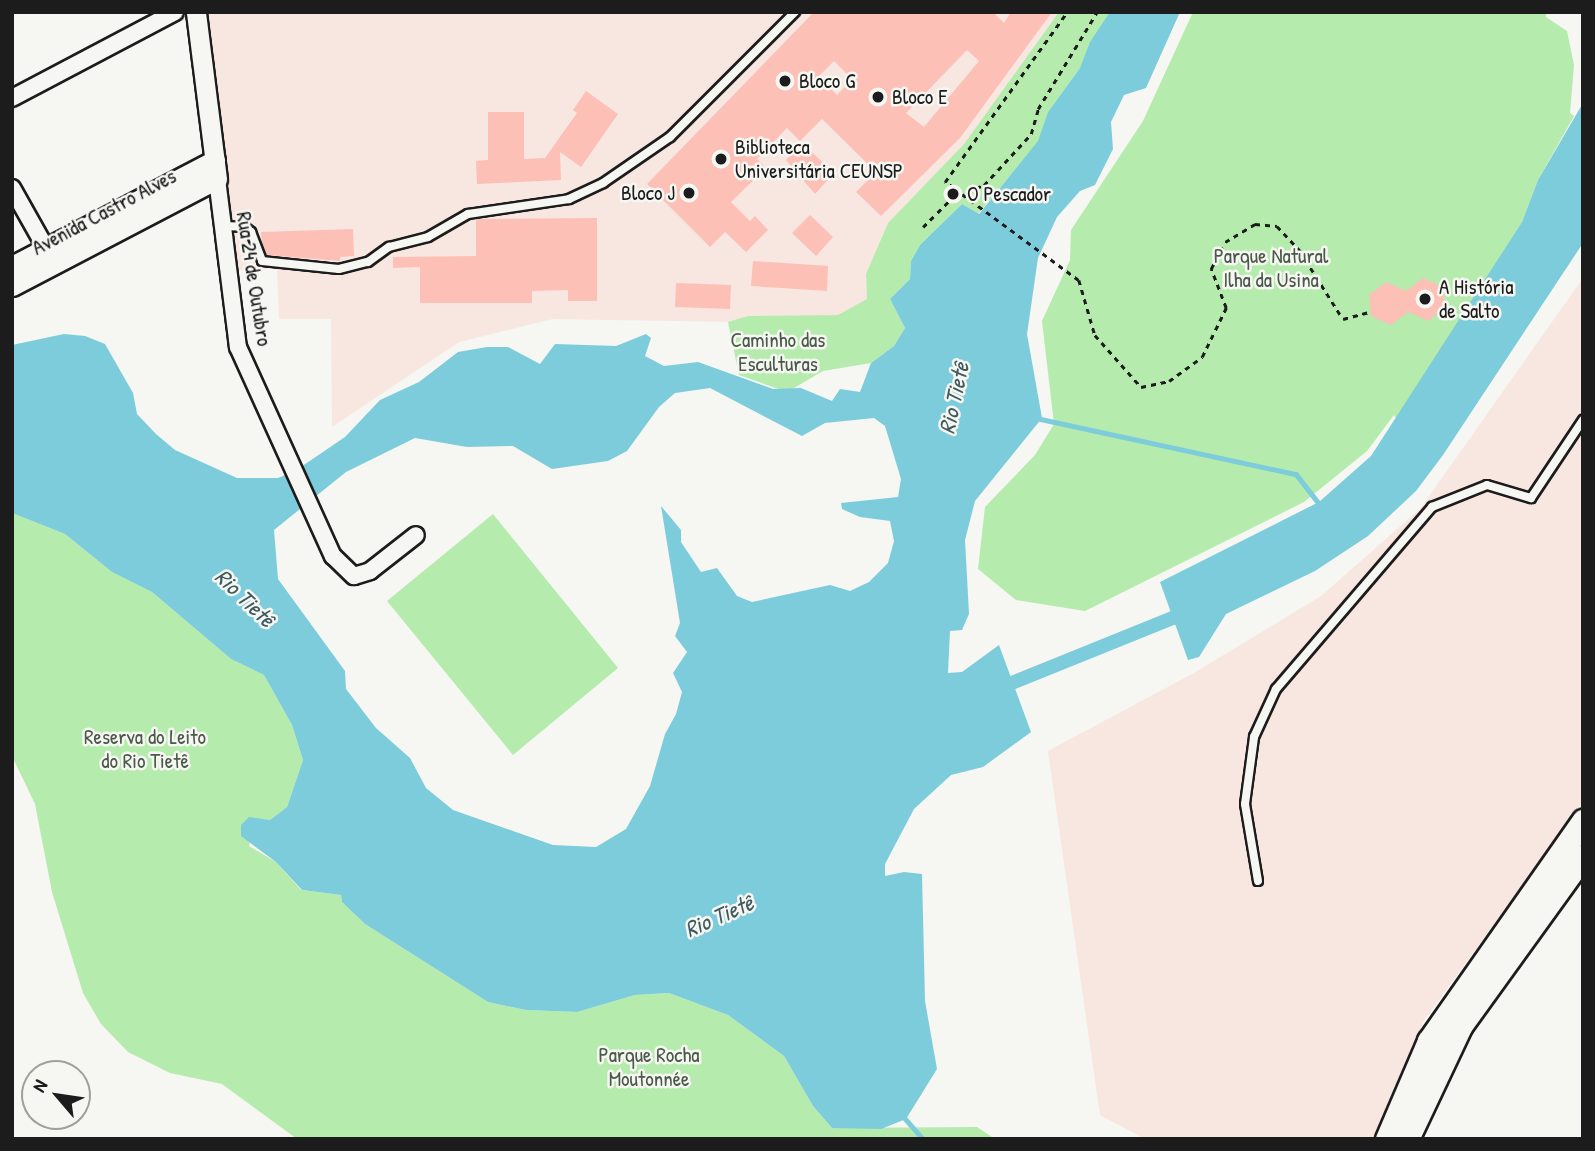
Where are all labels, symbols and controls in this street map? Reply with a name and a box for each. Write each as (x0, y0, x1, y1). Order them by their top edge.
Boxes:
place label: Bloco G (799, 68, 855, 94)
marker: Bloco G (777, 73, 793, 89)
place label: Bloco E (892, 84, 947, 110)
marker: Bloco E (870, 89, 886, 105)
place label: Biblioteca Universitária CEUNSP (735, 134, 903, 184)
marker: Biblioteca Universitária CEUNSP (713, 151, 729, 167)
street label: Avenida Castro Alves (28, 163, 180, 261)
place label: Bloco J (621, 180, 675, 206)
place label: O Pescador (967, 181, 1051, 207)
marker: Bloco J (681, 185, 697, 201)
marker: O Pescador (945, 186, 961, 202)
street label: Rua 24 de Outubro (231, 210, 277, 348)
park label: Parque Natural Ilha da Usina (1214, 243, 1328, 293)
place label: A História de Salto (1439, 274, 1513, 324)
marker: A História de Salto (1417, 291, 1433, 307)
park label: Caminho das Esculturas (731, 327, 825, 377)
water label: Rio Tietê (933, 360, 975, 436)
water label: Rio Tietê (209, 563, 281, 633)
park label: Reserva do Leito do Rio Tietê (84, 724, 206, 774)
water label: Rio Tietê (680, 889, 758, 943)
park label: Parque Rocha Moutonnée (599, 1042, 699, 1092)
north arrow (21, 1060, 91, 1130)
text: N (26, 1075, 53, 1097)

